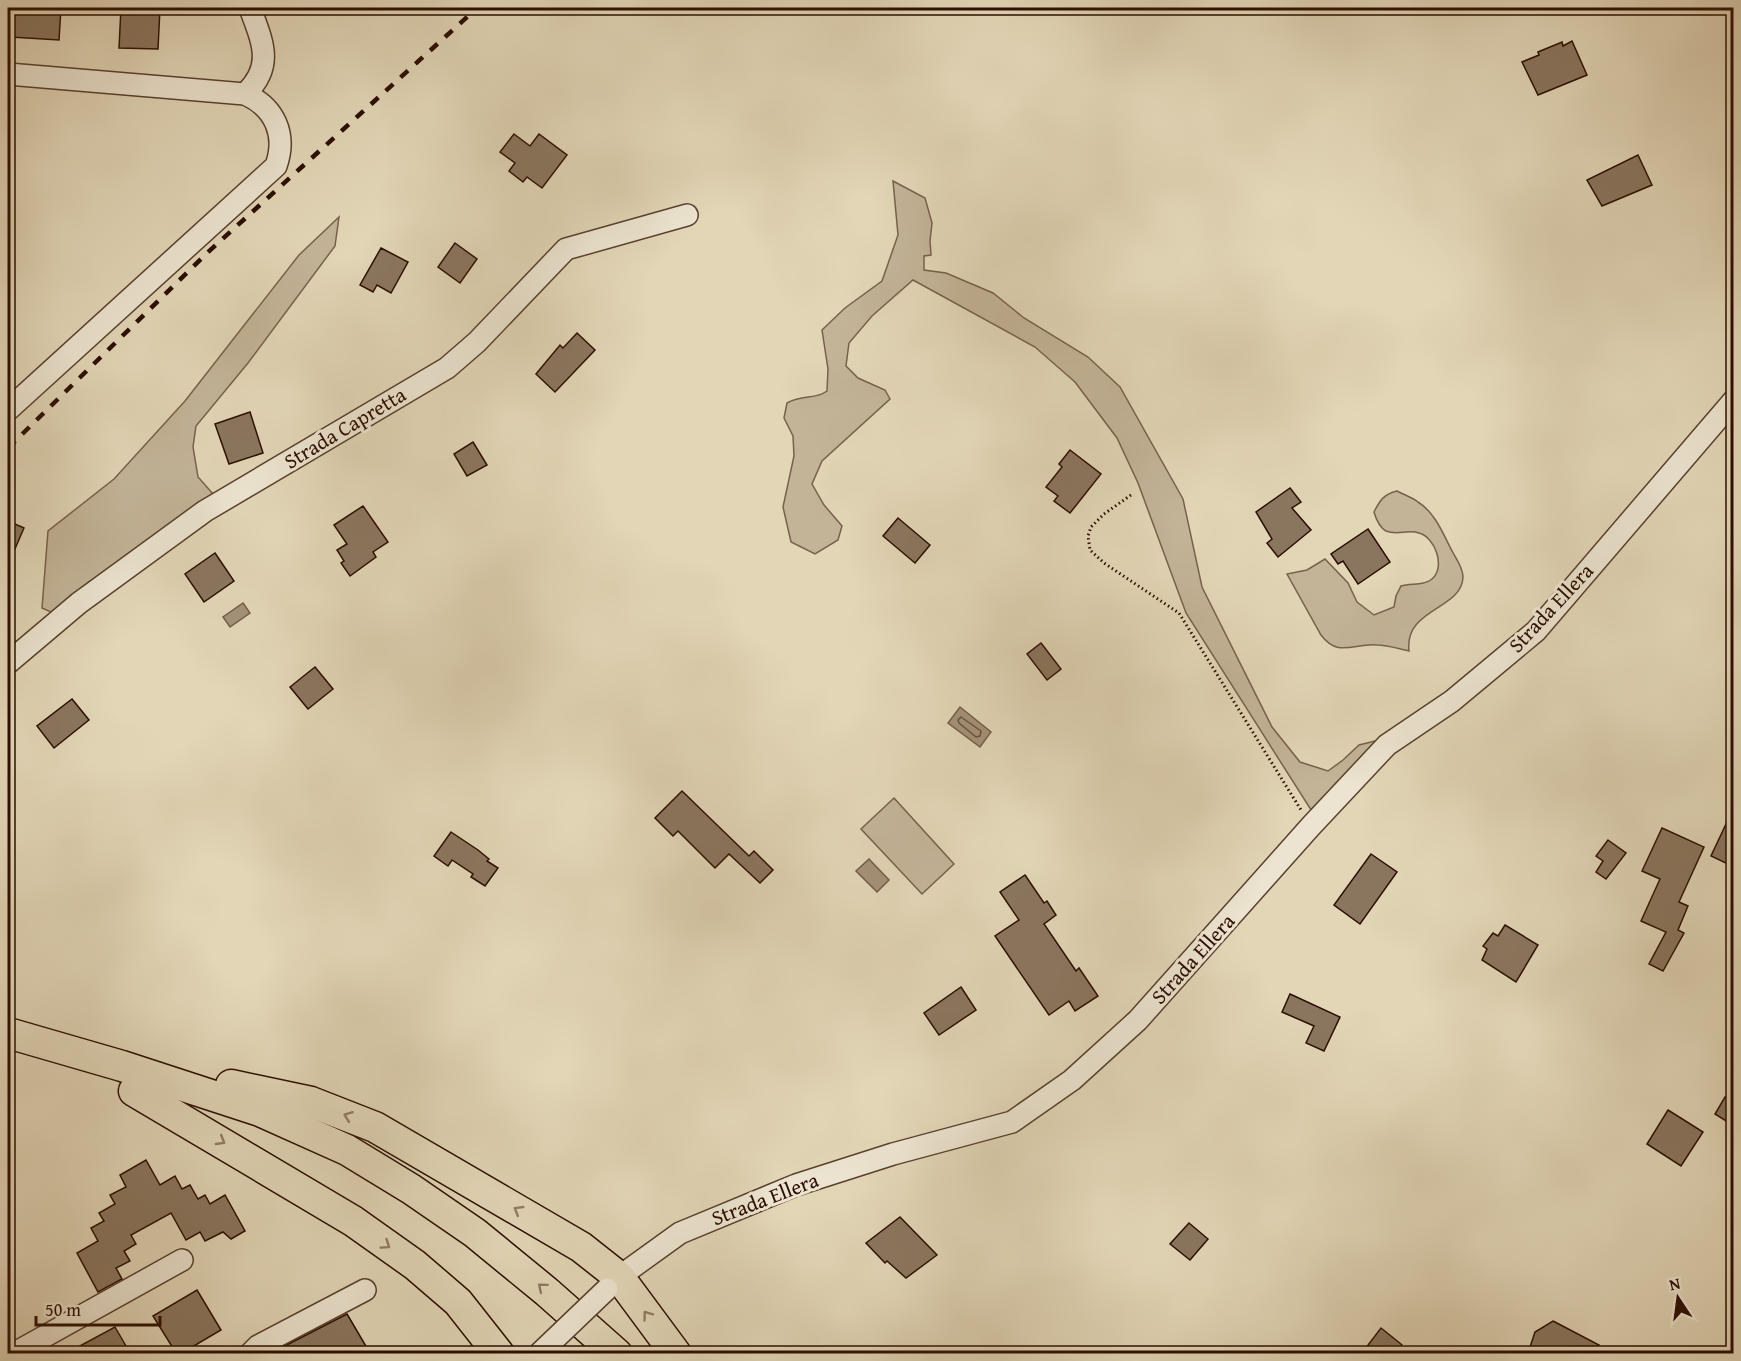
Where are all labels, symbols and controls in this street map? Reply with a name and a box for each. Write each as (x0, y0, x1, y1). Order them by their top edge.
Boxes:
street label: Strada Capretta (278, 379, 412, 476)
street label: Strada Ellera (1501, 556, 1600, 659)
street label: Strada Ellera (1143, 906, 1242, 1011)
one-way arrow (343, 1111, 354, 1123)
one-way arrow (215, 1134, 225, 1146)
street label: Strada Ellera (707, 1164, 823, 1233)
one-way arrow (514, 1205, 524, 1217)
one-way arrow (380, 1238, 391, 1249)
north arrow (1648, 1268, 1708, 1328)
text: N (1667, 1270, 1683, 1296)
one-way arrow (538, 1284, 549, 1295)
scale bar (36, 1289, 160, 1327)
text: 50 m (45, 1296, 81, 1323)
one-way arrow (644, 1311, 655, 1322)

